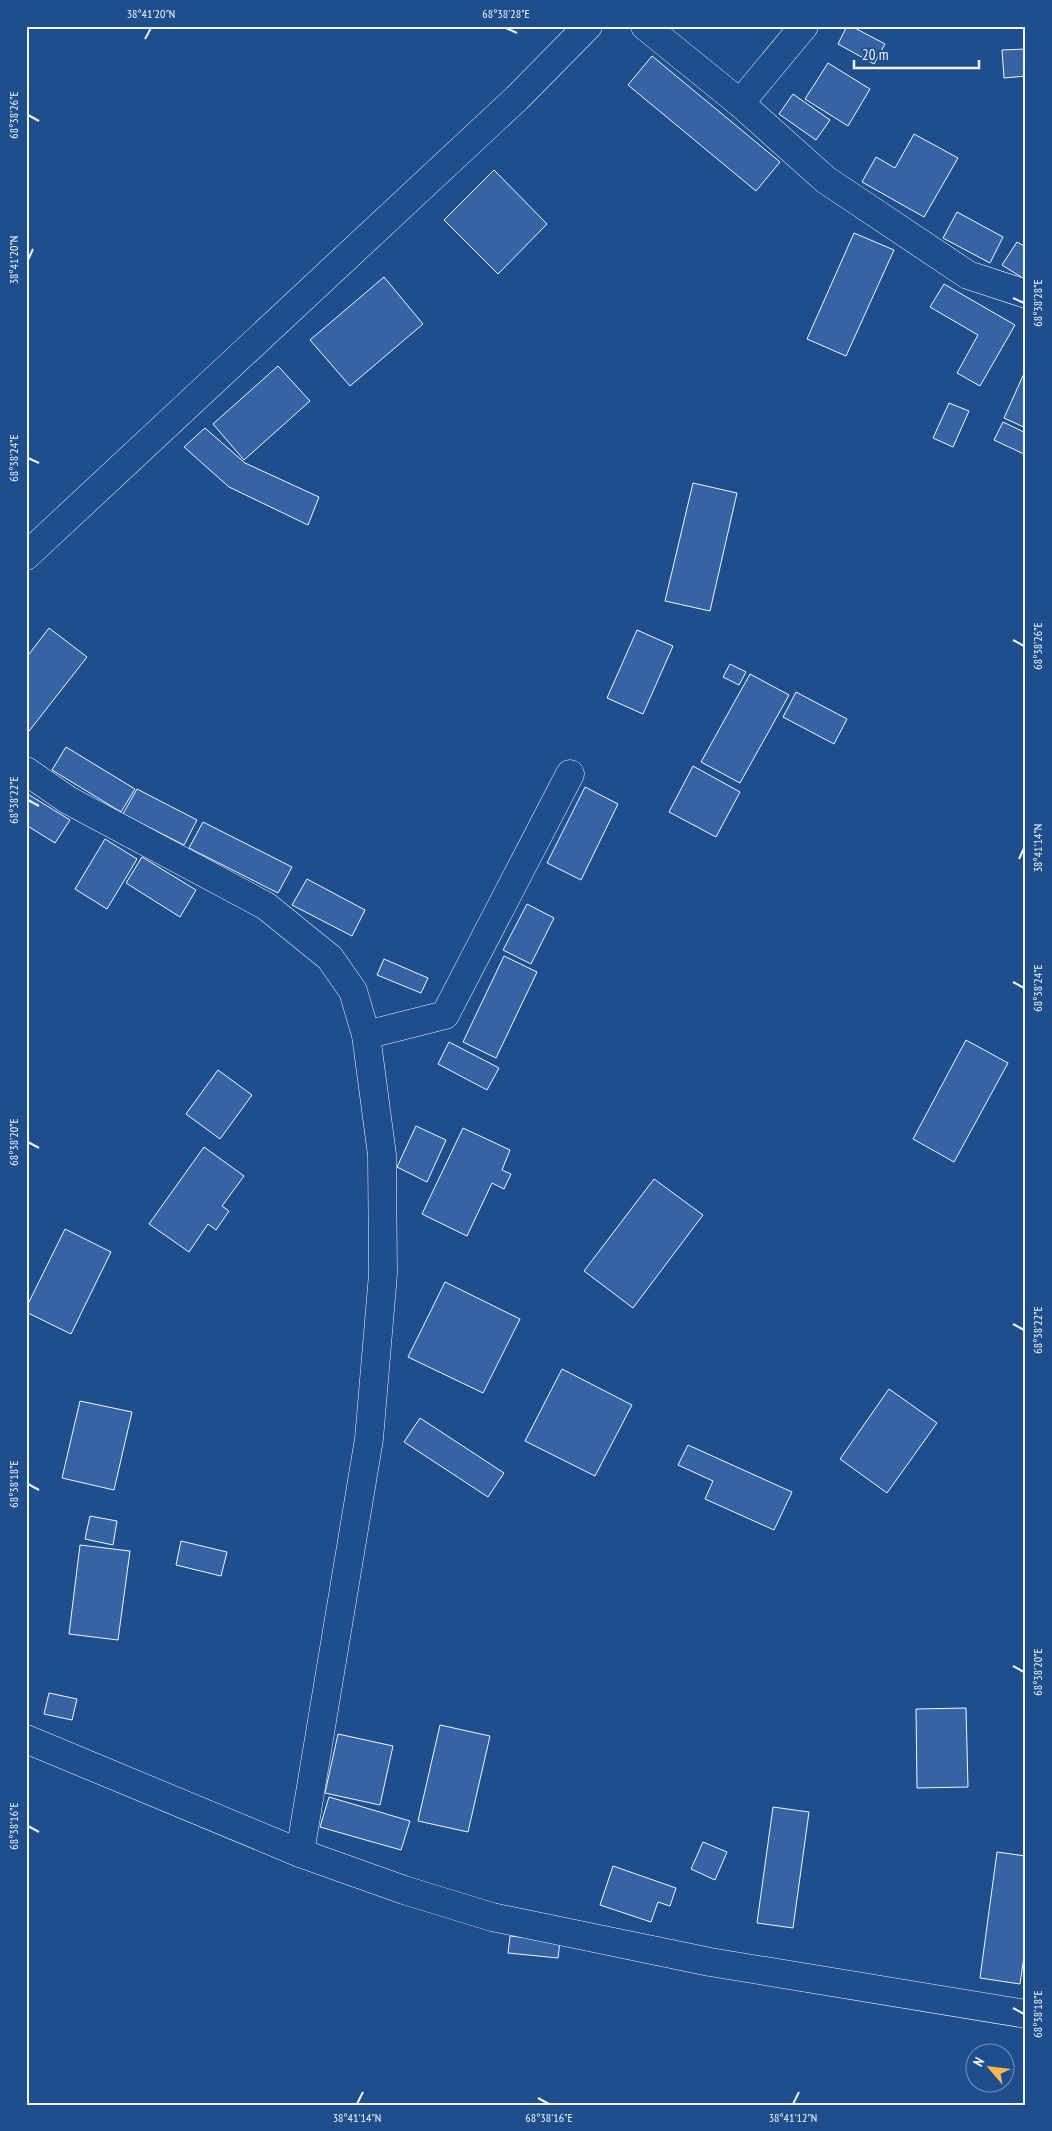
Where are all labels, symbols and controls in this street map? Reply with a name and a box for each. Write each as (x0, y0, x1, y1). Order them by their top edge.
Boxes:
text: 38°41'20"N (127, 6, 175, 21)
text: 68°38'28"E (482, 6, 530, 21)
scale bar (854, 38, 980, 70)
text: 20 m (862, 45, 888, 64)
text: 68°38'26"E (6, 91, 21, 139)
text: 38°41'20"N (6, 236, 21, 284)
text: 68°38'28"E (1030, 279, 1045, 327)
text: 68°38'24"E (6, 434, 21, 482)
text: 68°38'26"E (1030, 622, 1045, 670)
text: 68°38'22"E (6, 776, 21, 824)
text: 38°41'14"N (1030, 824, 1045, 872)
text: 68°38'24"E (1030, 964, 1045, 1012)
text: 68°38'20"E (6, 1118, 21, 1166)
text: 68°38'22"E (1030, 1306, 1045, 1354)
text: 68°38'18"E (6, 1460, 21, 1508)
text: 68°38'20"E (1030, 1648, 1045, 1696)
text: 68°38'16"E (6, 1802, 21, 1850)
text: 68°38'18"E (1030, 1990, 1045, 2038)
north arrow (964, 2044, 1014, 2094)
text: N (969, 2054, 988, 2069)
text: 38°41'14"N (333, 2110, 381, 2125)
text: 68°38'16"E (525, 2110, 573, 2125)
text: 38°41'12"N (769, 2110, 817, 2125)

